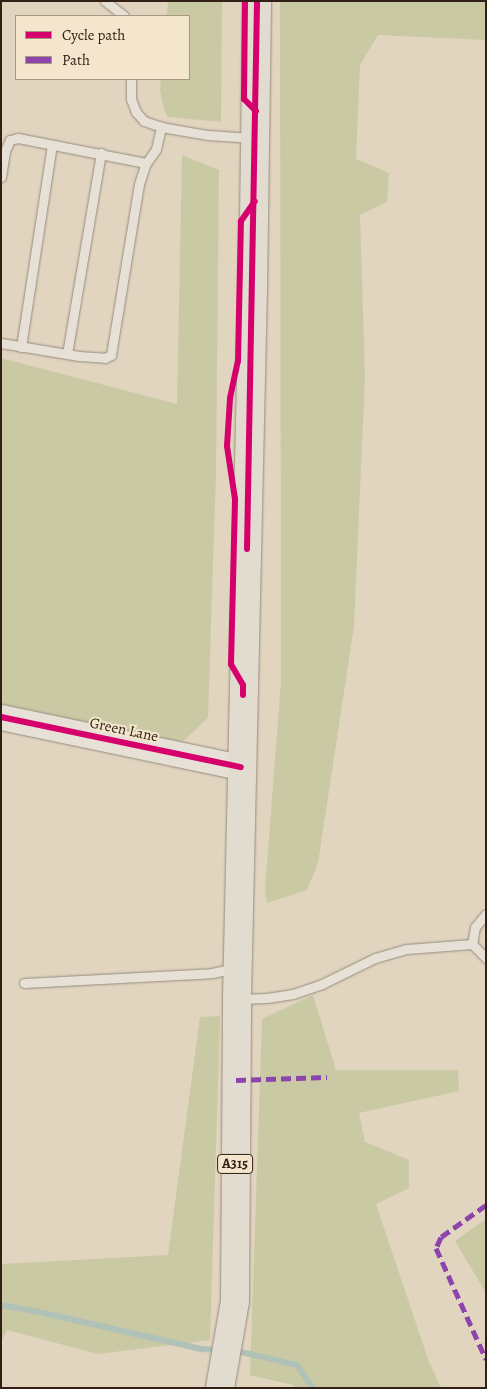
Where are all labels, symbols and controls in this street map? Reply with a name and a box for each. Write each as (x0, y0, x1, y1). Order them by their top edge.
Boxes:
legend (15, 15, 190, 80)
text: Cycle path (62, 25, 125, 45)
text: Path (62, 50, 90, 70)
street label: Green Lane (88, 714, 160, 746)
road number: A315 (216, 1152, 254, 1176)

